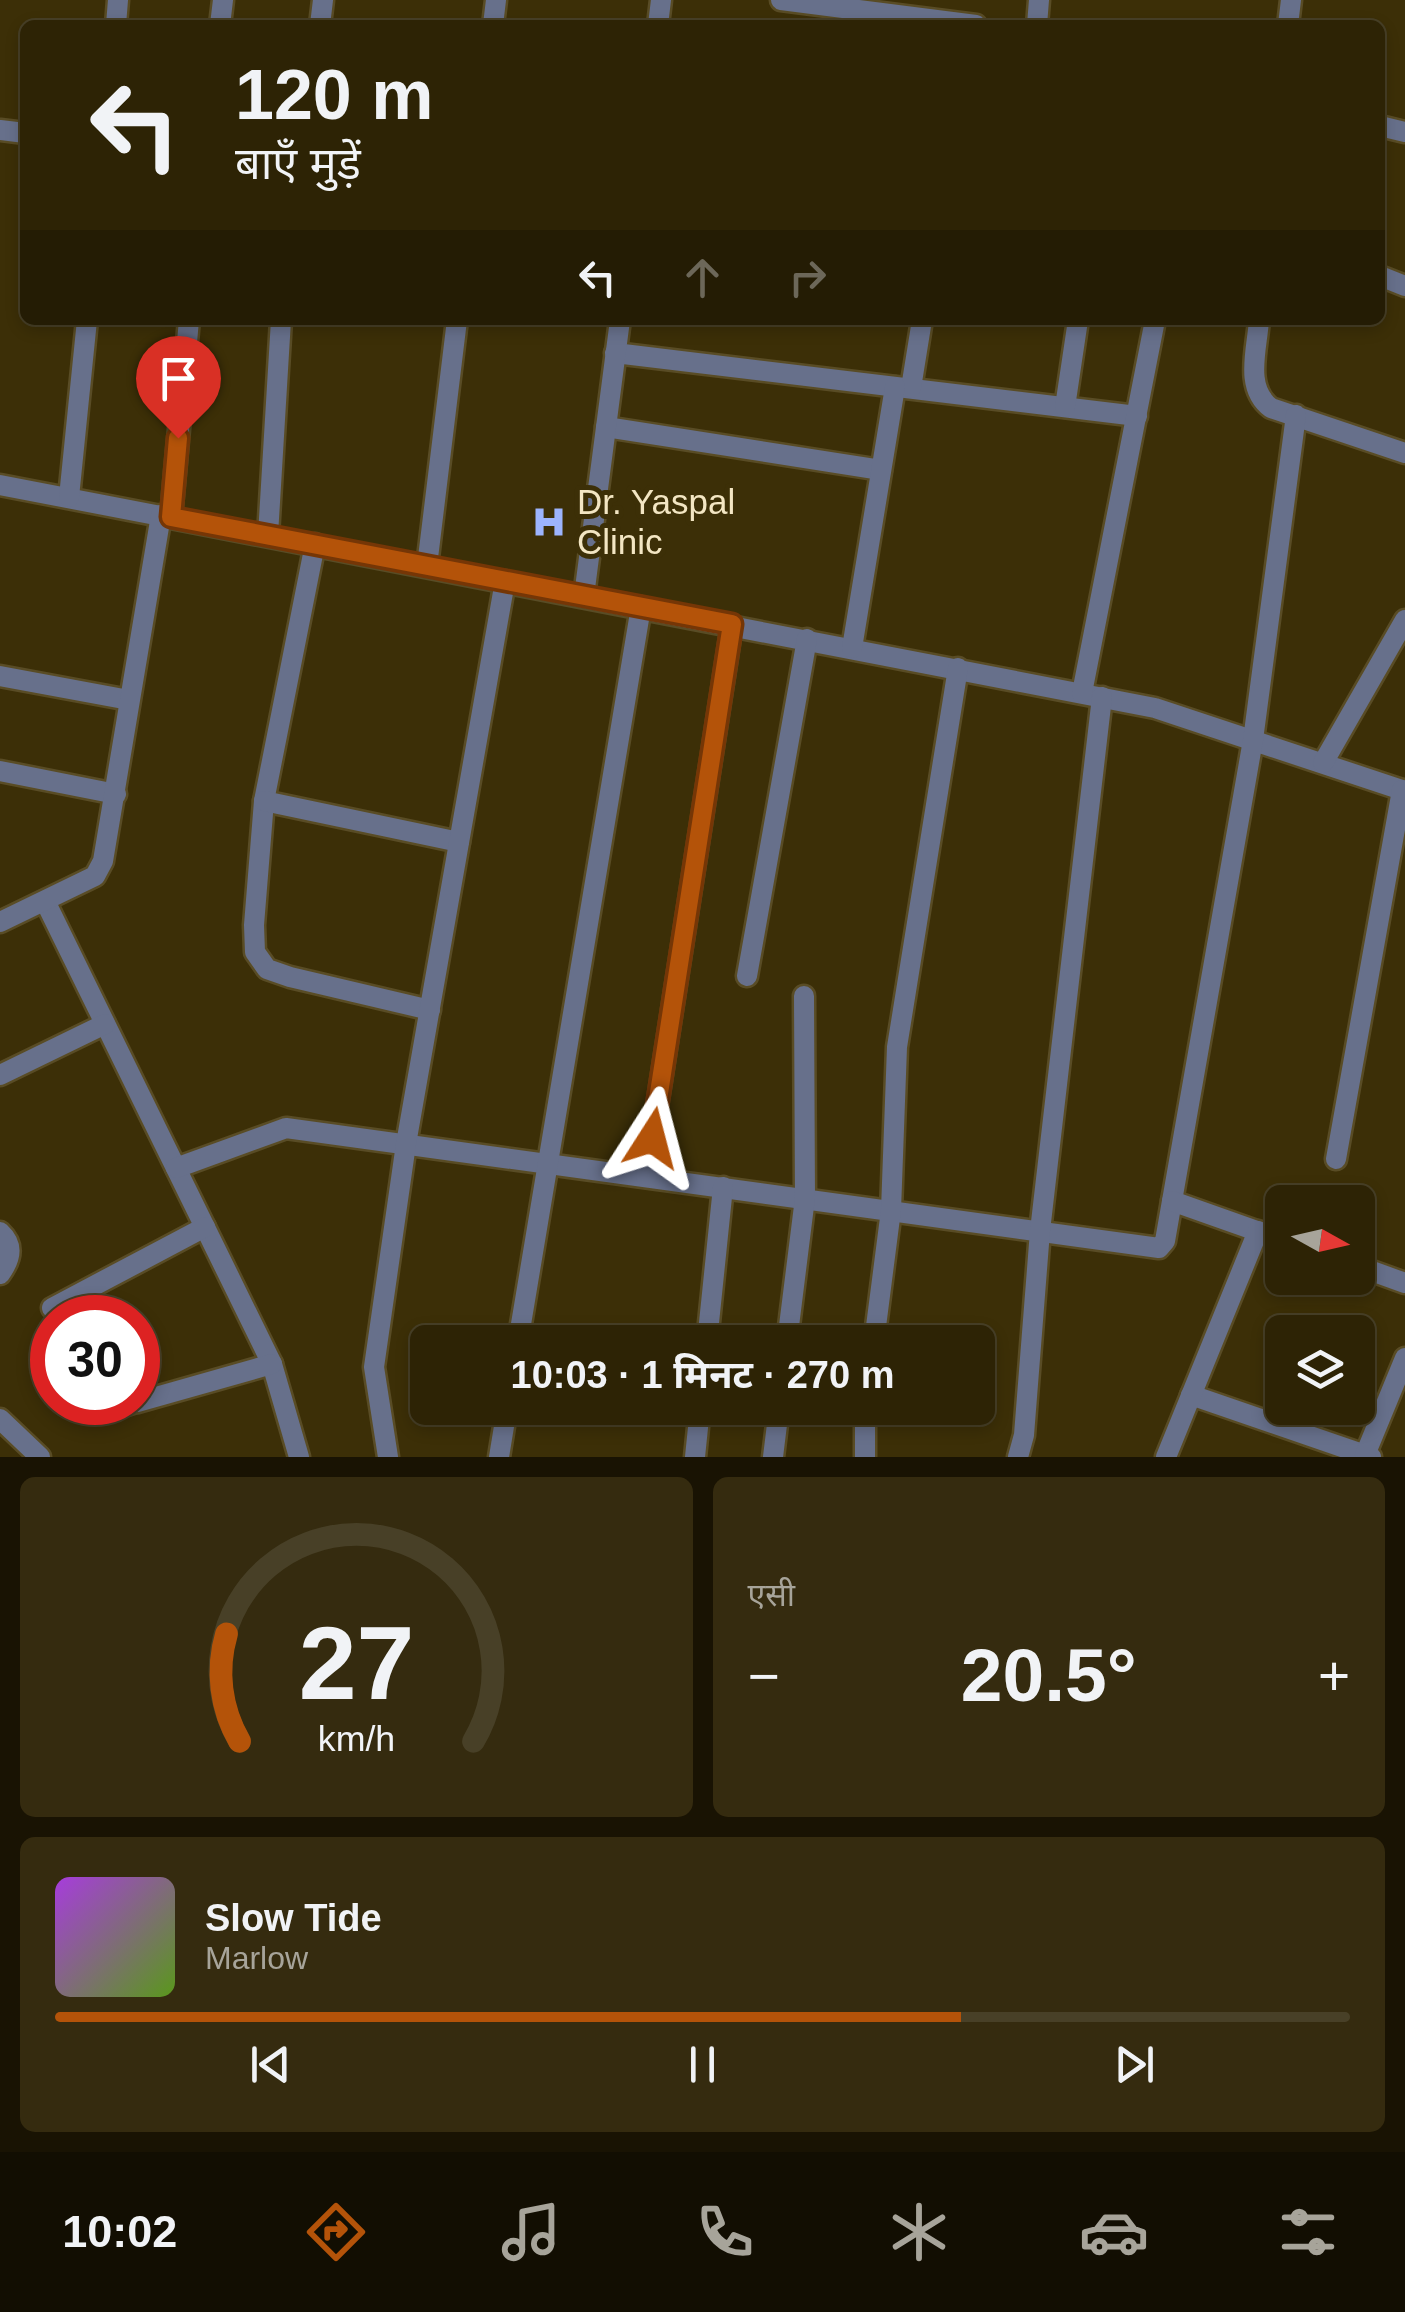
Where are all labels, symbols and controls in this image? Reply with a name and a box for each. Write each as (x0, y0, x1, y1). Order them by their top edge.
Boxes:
text: 120 m (235, 56, 433, 134)
icon: left (70, 60, 200, 190)
text: बाएँ मुड़ें (235, 138, 361, 189)
icon: left (570, 250, 625, 305)
icon: ahead (675, 250, 730, 305)
icon: right (780, 250, 835, 305)
pin (136, 336, 221, 439)
icon: arrive (151, 351, 206, 406)
place label: Dr. Yaspal Clinic (577, 482, 735, 561)
hospital icon: Dr. Yaspal Clinic (530, 503, 568, 541)
position arrow (600, 1086, 704, 1190)
north arrow (1265, 1185, 1375, 1295)
map controls (1265, 1185, 1375, 1425)
speed limit sign: 30 (30, 1295, 160, 1425)
button: layers (1265, 1315, 1375, 1425)
text: 10:03 · 1 मिनट · 270 m (511, 1354, 894, 1396)
text: एसी (748, 1577, 795, 1613)
text: 27 (298, 1605, 414, 1721)
text: 20.5° (961, 1633, 1137, 1717)
text: − (748, 1645, 780, 1707)
text: + (1318, 1645, 1350, 1707)
text: km/h (318, 1719, 395, 1759)
text: Slow Tide (205, 1897, 382, 1939)
text: Marlow (205, 1940, 308, 1976)
icon: previous (243, 2037, 298, 2092)
icon: pause (675, 2037, 730, 2092)
icon: next (1107, 2037, 1162, 2092)
icon: directions (301, 2197, 371, 2267)
icon: music (496, 2197, 566, 2267)
icon: phone (690, 2197, 760, 2267)
icon: climate (884, 2197, 954, 2267)
icon: car (1079, 2197, 1149, 2267)
icon: filters (1273, 2197, 1343, 2267)
text: 10:02 (62, 2206, 177, 2257)

